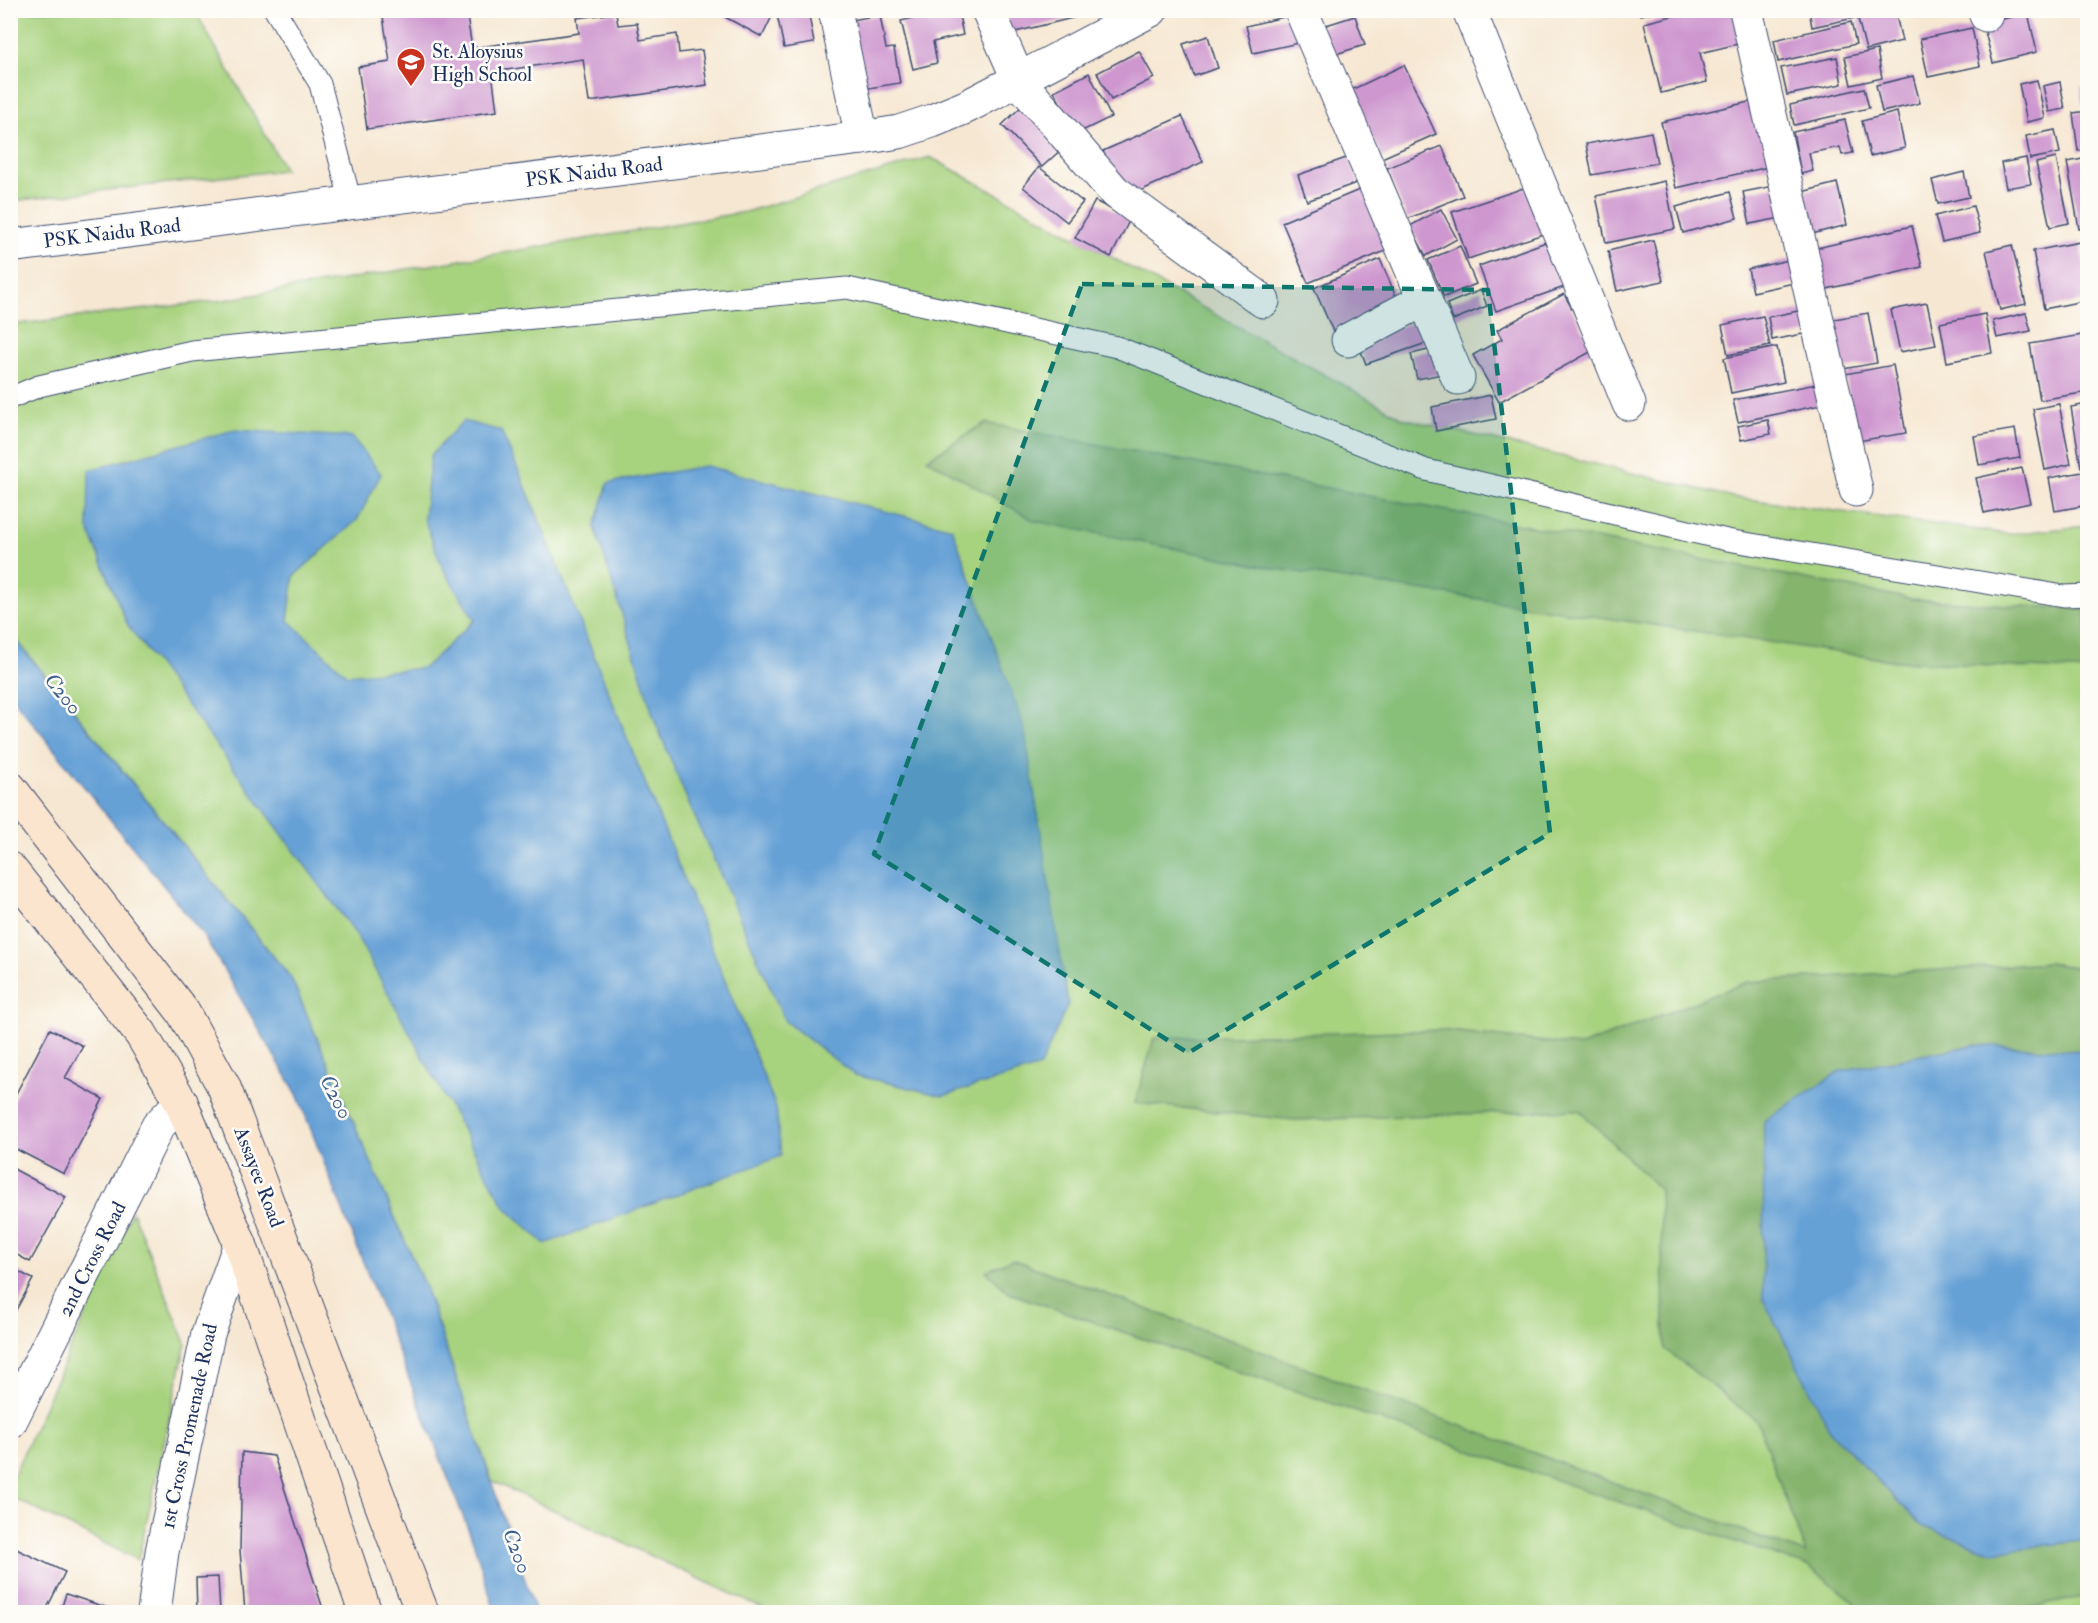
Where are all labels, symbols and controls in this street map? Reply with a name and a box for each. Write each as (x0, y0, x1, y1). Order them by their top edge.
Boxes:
place label: St. Aloysius High School (432, 39, 532, 87)
school or university icon: St. Aloysius High School (395, 46, 427, 88)
street label: PSK Naidu Road (524, 151, 664, 193)
street label: PSK Naidu Road (42, 212, 182, 254)
water label: C200 (38, 668, 88, 720)
water label: C200 (313, 1070, 359, 1124)
street label: Assayee Road (228, 1122, 290, 1231)
street label: 2nd Cross Road (52, 1197, 132, 1321)
street label: 1st Cross Promenade Road (155, 1321, 223, 1531)
water label: C200 (496, 1525, 538, 1577)

